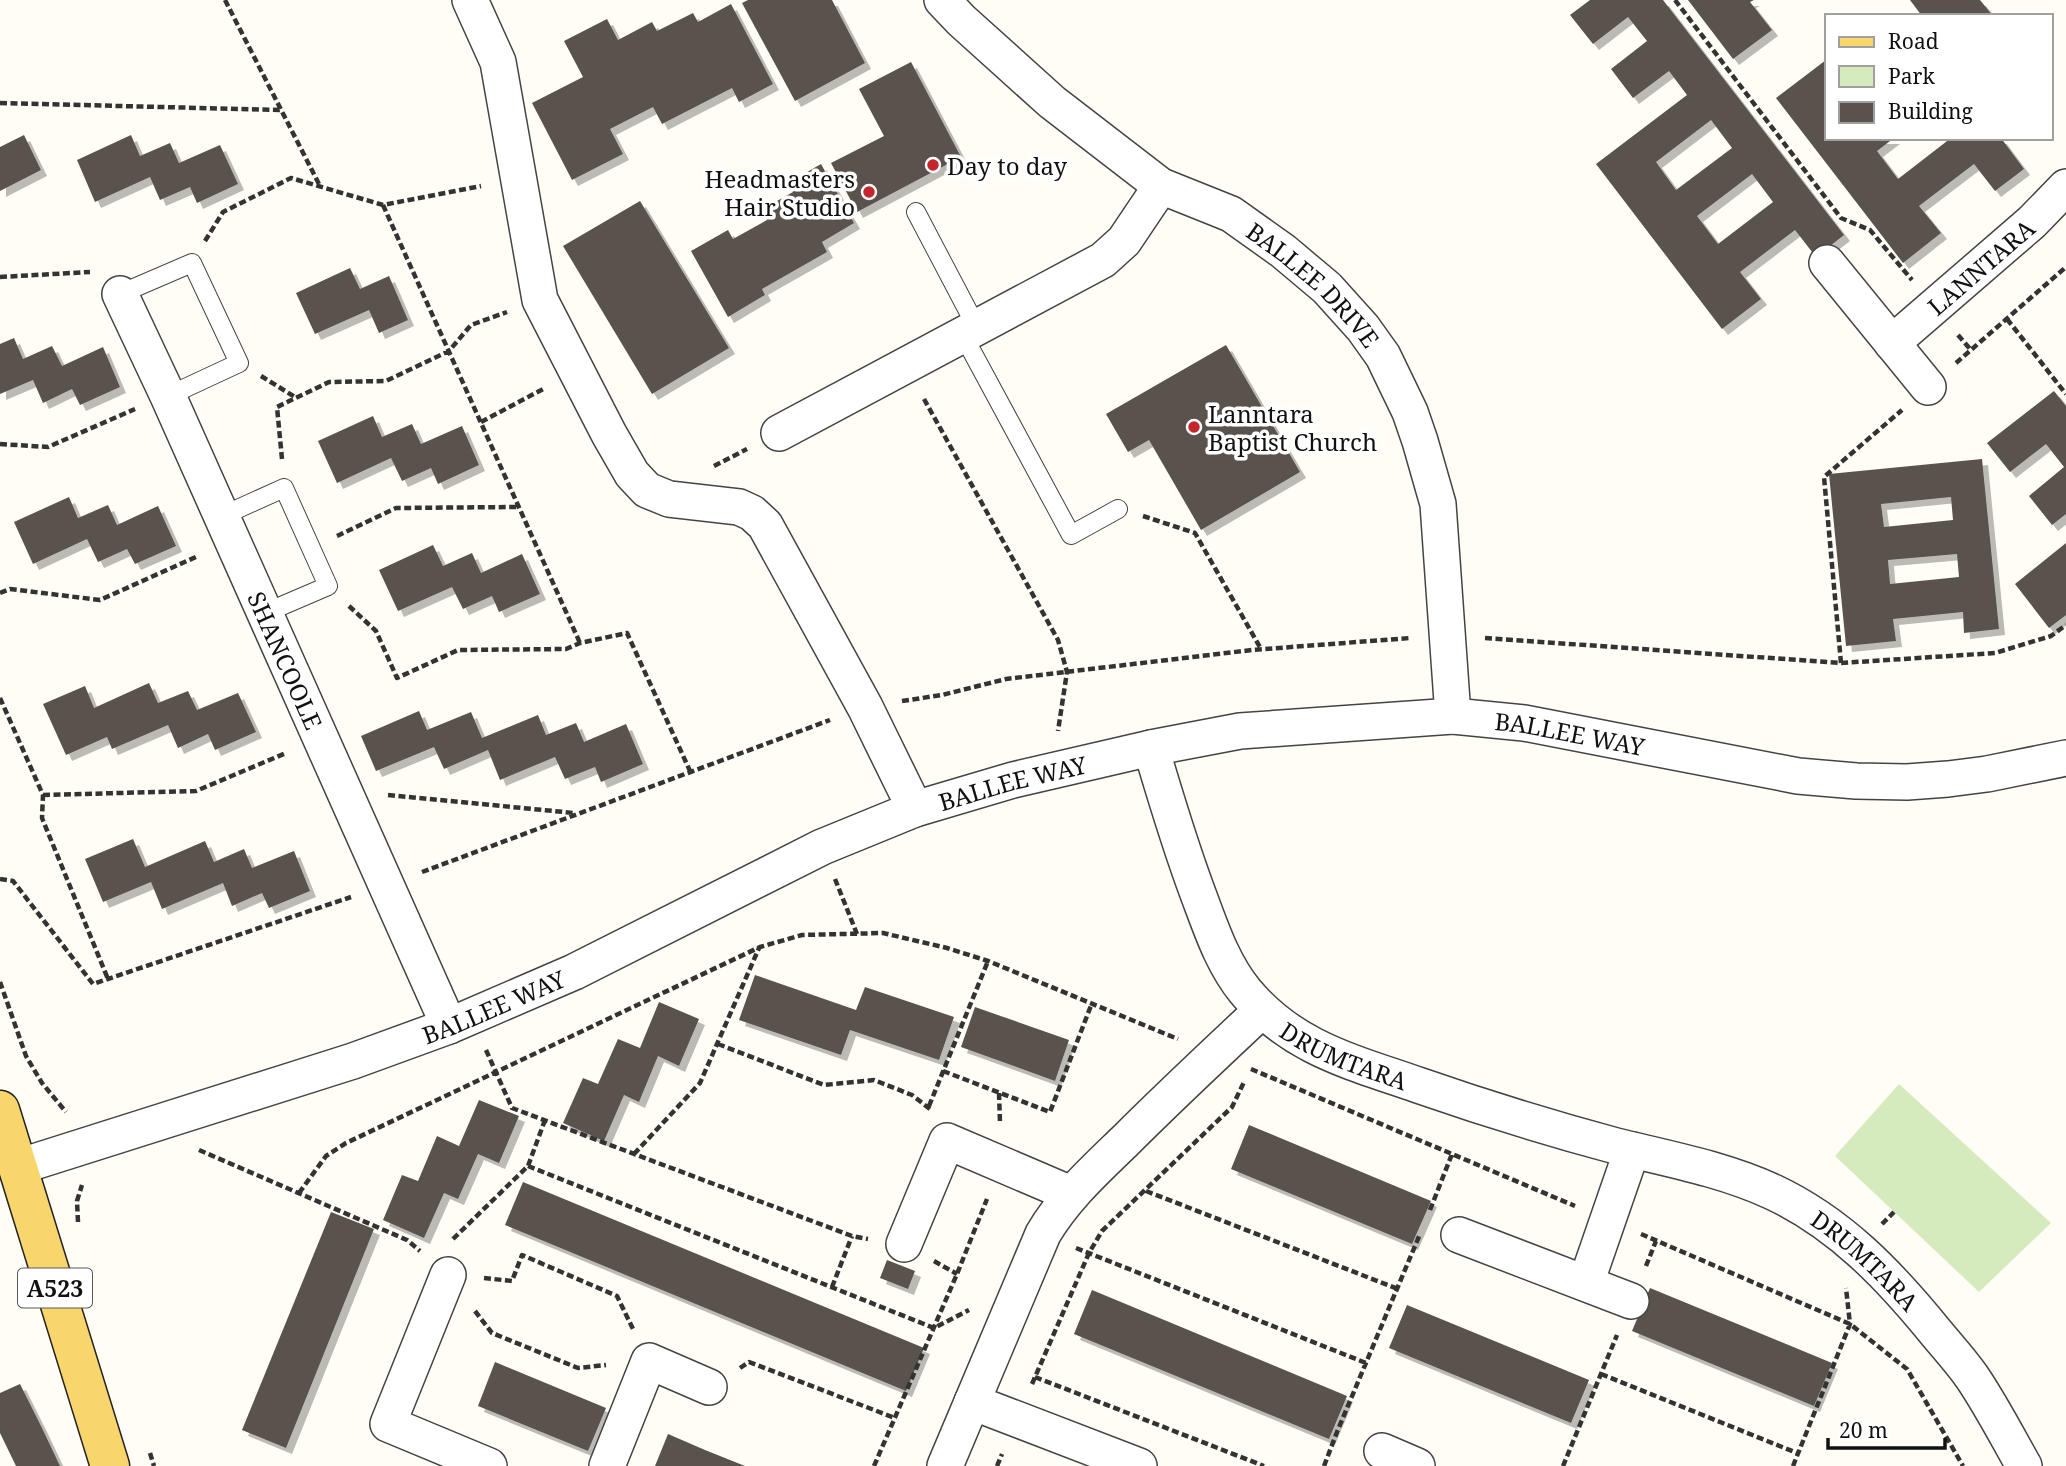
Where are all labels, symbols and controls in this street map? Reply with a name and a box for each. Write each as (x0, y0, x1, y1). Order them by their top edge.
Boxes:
legend (1825, 14, 2052, 140)
text: Road (1888, 27, 1939, 55)
text: Park (1888, 62, 1935, 90)
text: Building (1888, 97, 1973, 125)
place label: Day to day (947, 149, 1068, 182)
marker: Day to day (925, 157, 941, 173)
place label: Headmasters Hair Studio (704, 162, 855, 223)
marker: Headmasters Hair Studio (861, 184, 877, 200)
street label: LANNTARA (1920, 211, 2041, 322)
street label: BALLEE DRIVE (1240, 214, 1388, 353)
place label: Lanntara Baptist Church (1208, 397, 1377, 458)
marker: Lanntara Baptist Church (1186, 419, 1202, 435)
street label: SHANCOOLE (241, 586, 331, 734)
street label: BALLEE WAY (1493, 704, 1649, 763)
street label: BALLEE WAY (934, 747, 1091, 818)
street label: BALLEE WAY (418, 961, 571, 1051)
street label: DRUMTARA (1274, 1013, 1412, 1097)
street label: DRUMTARA (1805, 1202, 1927, 1317)
road number: A523 (18, 1268, 92, 1308)
scale bar (1828, 1406, 1945, 1450)
text: 20 m (1839, 1416, 1888, 1444)

